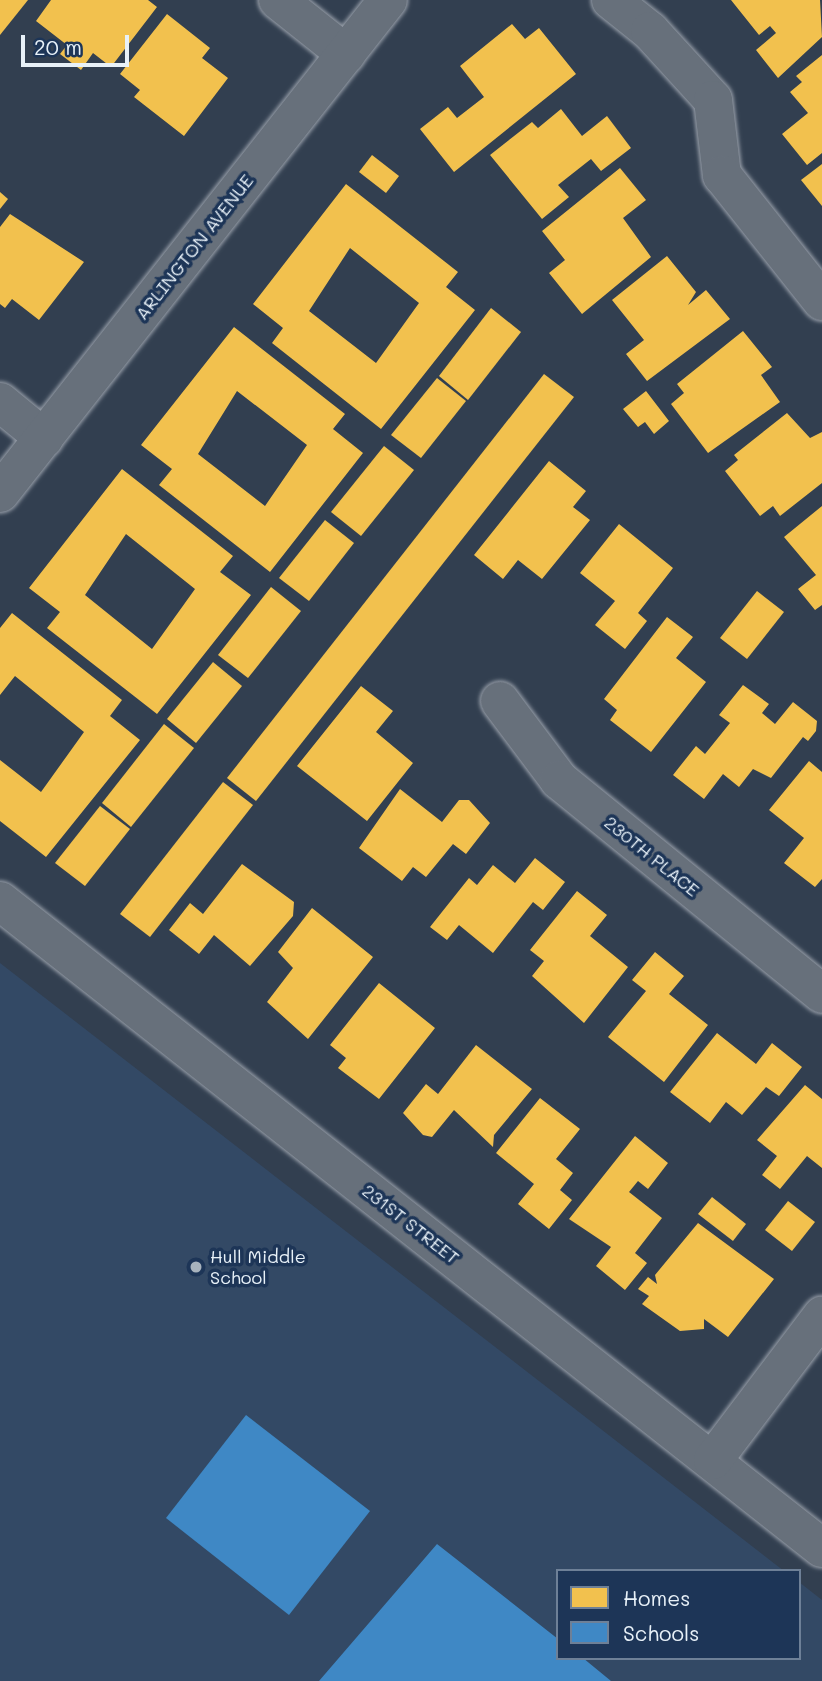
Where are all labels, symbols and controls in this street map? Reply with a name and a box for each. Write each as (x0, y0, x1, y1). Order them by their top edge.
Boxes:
scale bar (24, 21, 133, 65)
text: 20 m (34, 33, 82, 60)
street label: ARLINGTON AVENUE (131, 170, 257, 324)
street label: 230TH PLACE (600, 811, 704, 901)
street label: 231ST STREET (358, 1180, 464, 1268)
place label: Hull Middle School (210, 1246, 306, 1288)
marker: Hull Middle School (188, 1259, 204, 1275)
legend (556, 1569, 801, 1660)
text: Homes (623, 1584, 690, 1611)
text: Schools (623, 1619, 699, 1646)

